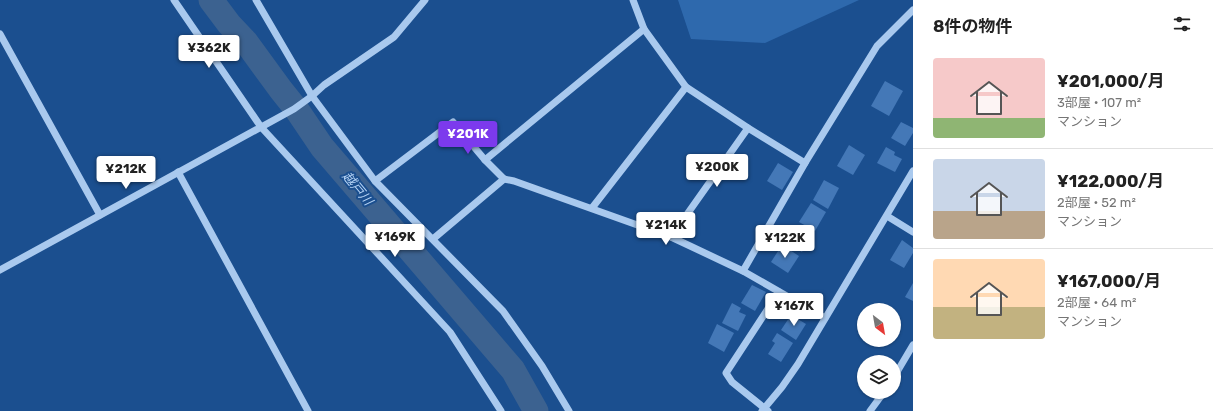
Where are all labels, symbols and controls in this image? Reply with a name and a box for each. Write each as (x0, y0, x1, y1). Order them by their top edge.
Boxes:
icon: filters (1171, 13, 1193, 35)
text: 8件の物件 (933, 16, 1013, 36)
pin: ¥362K (181, 35, 237, 69)
text: ¥362K (187, 40, 231, 55)
text: ¥201,000/月 (1057, 71, 1165, 91)
icon: home (965, 74, 1013, 122)
text: 3部屋 · 107 m² (1057, 95, 1141, 110)
text: マンション (1057, 114, 1122, 129)
pin: ¥201K (440, 121, 496, 155)
text: ¥201K (447, 126, 489, 141)
pin: ¥200K (689, 154, 745, 188)
pin: ¥212K (98, 156, 154, 190)
text: ¥200K (695, 159, 739, 174)
text: ¥212K (106, 161, 146, 176)
water label: 越戸川 (339, 169, 377, 210)
text: ¥122,000/月 (1057, 171, 1164, 191)
icon: home (965, 175, 1013, 223)
text: 2部屋 · 52 m² (1057, 195, 1136, 210)
pin: ¥214K (638, 212, 694, 246)
text: マンション (1057, 214, 1122, 229)
text: ¥214K (645, 217, 687, 232)
pin: ¥169K (367, 224, 423, 258)
pin: ¥122K (757, 225, 813, 259)
text: ¥169K (375, 229, 415, 244)
text: ¥122K (765, 230, 805, 245)
text: ¥167,000/月 (1057, 271, 1161, 291)
icon: home (965, 275, 1013, 323)
pin: ¥167K (766, 293, 822, 327)
text: 2部屋 · 64 m² (1057, 295, 1136, 310)
text: ¥167K (774, 298, 814, 313)
north arrow (857, 303, 901, 347)
map controls (857, 303, 901, 399)
text: マンション (1057, 314, 1122, 329)
button: layers (857, 355, 901, 399)

